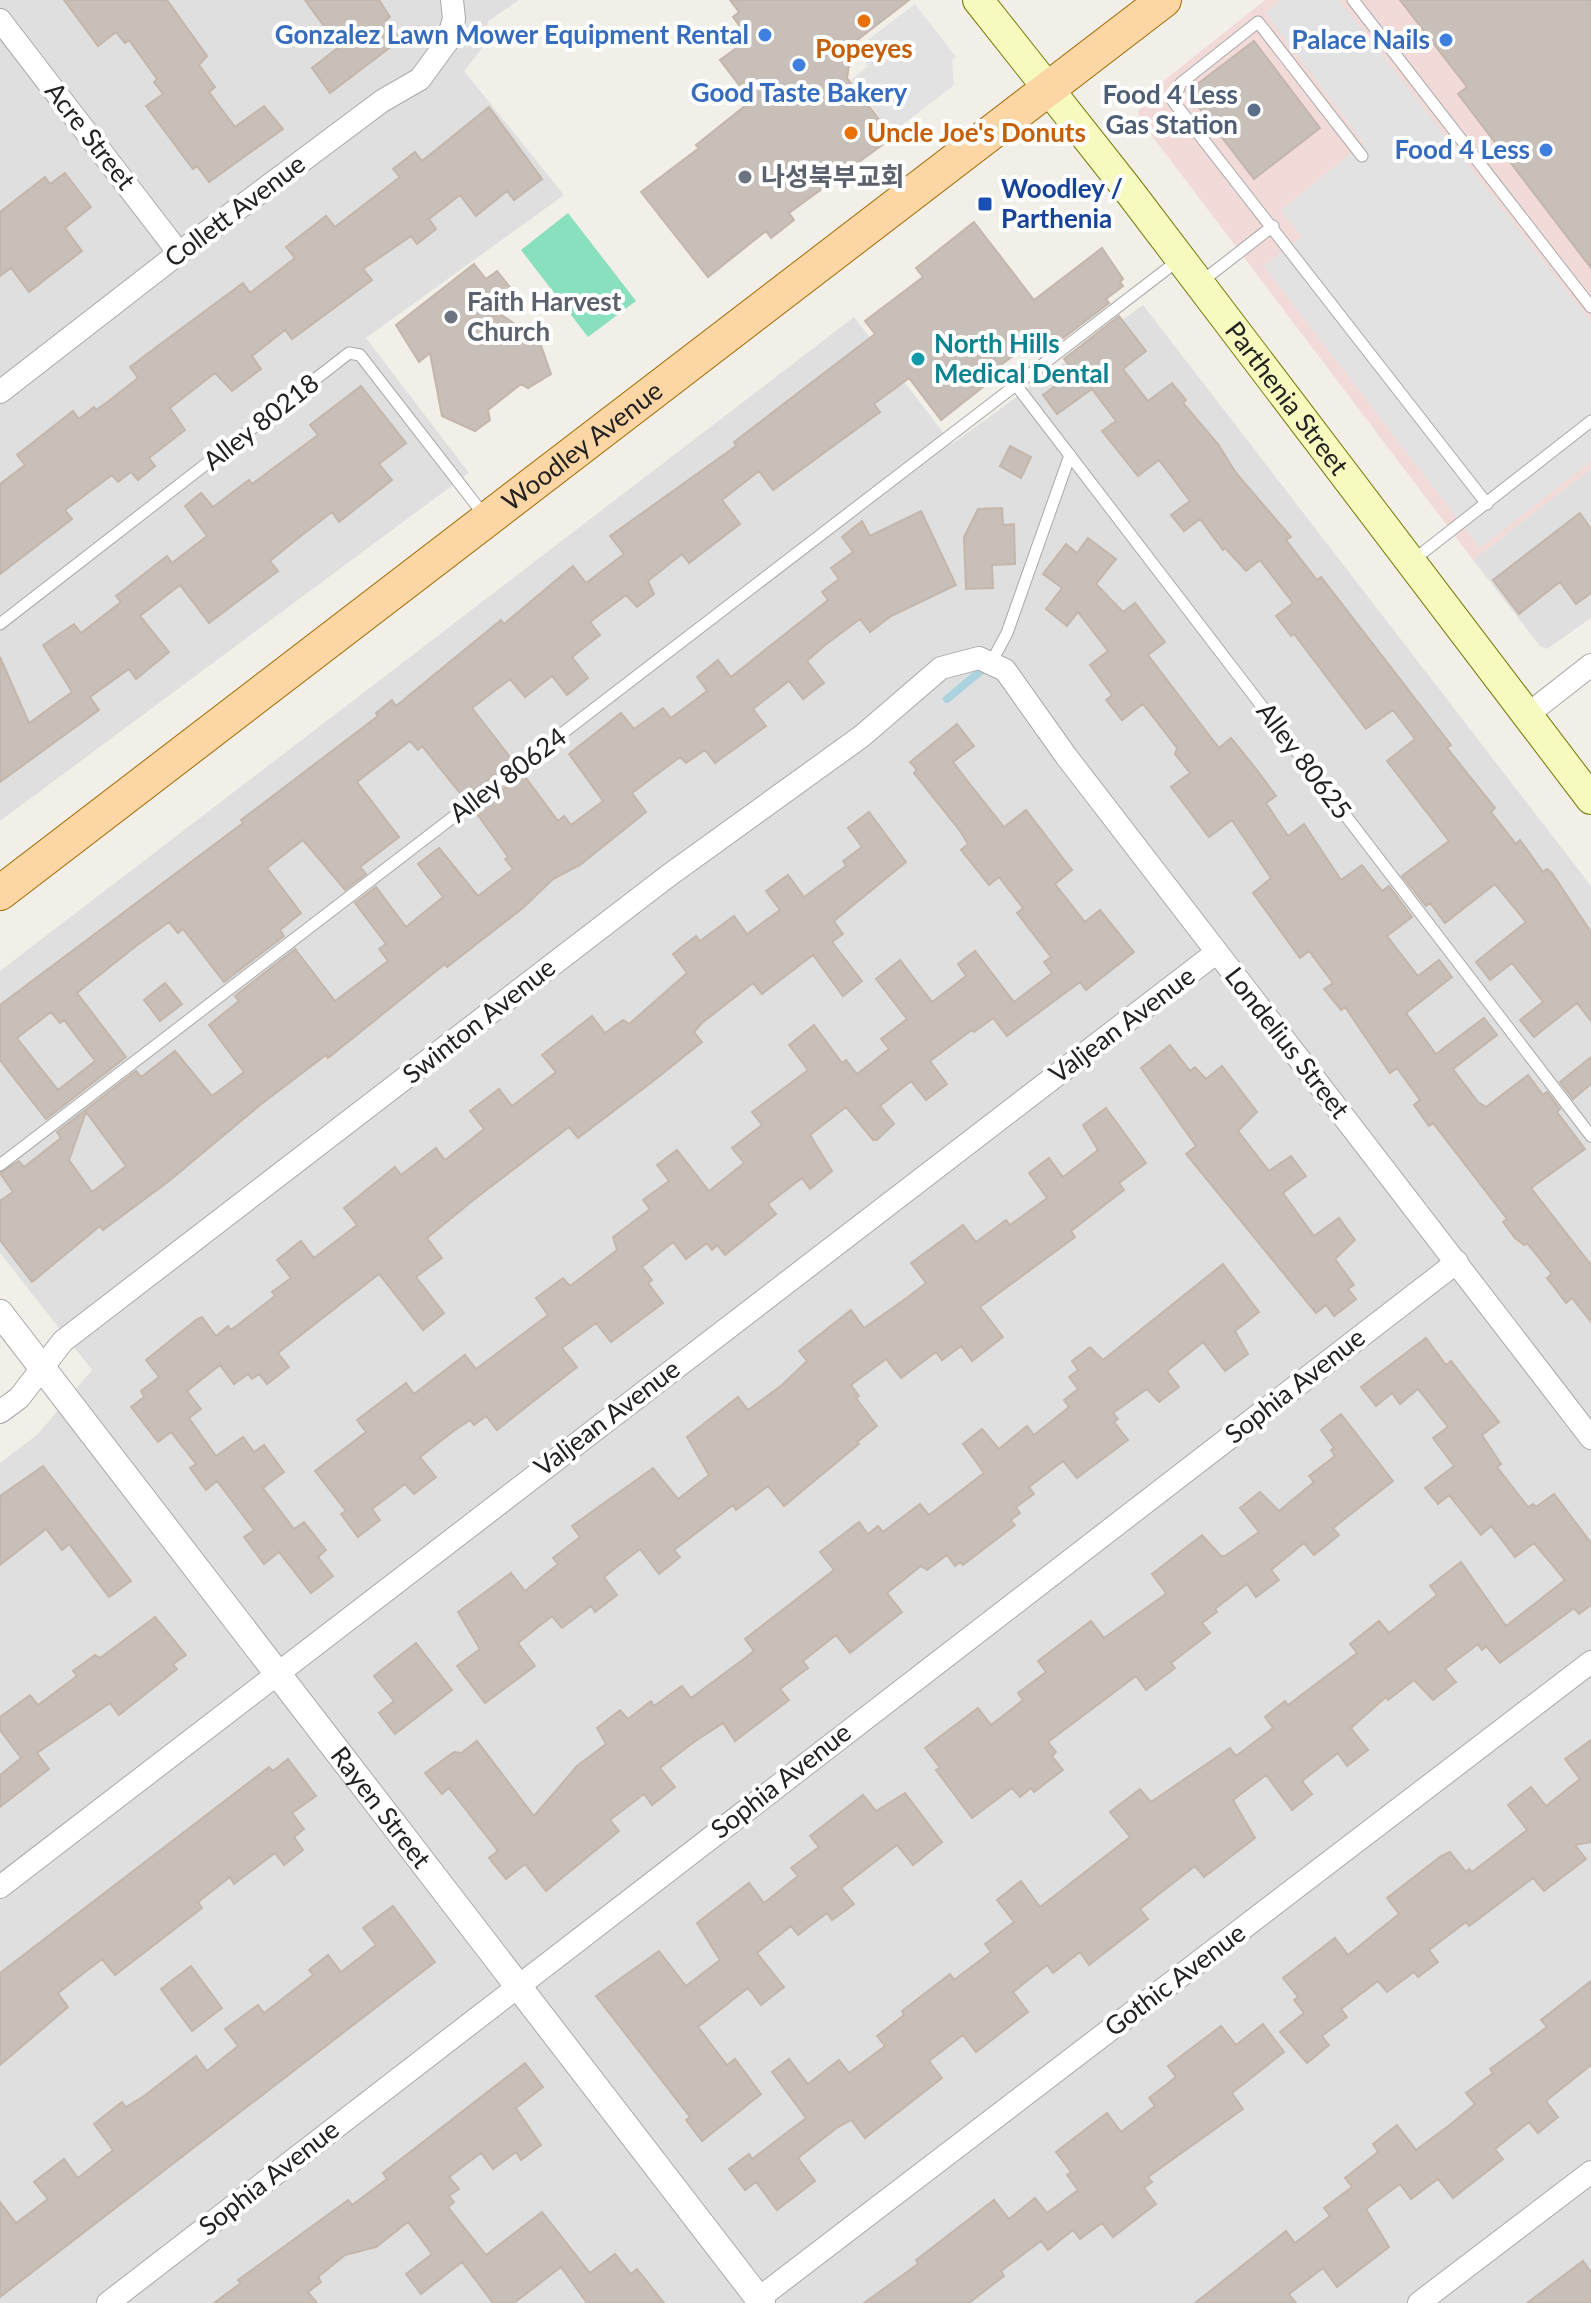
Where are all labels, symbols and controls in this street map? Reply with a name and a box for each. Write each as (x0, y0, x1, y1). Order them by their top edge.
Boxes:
marker: Popeyes (855, 12, 873, 30)
place label: Gonzalez Lawn Mower Equipment Rental (275, 18, 749, 50)
place label: Palace Nails (1292, 23, 1430, 55)
marker: Gonzalez Lawn Mower Equipment Rental (756, 26, 774, 44)
marker: Palace Nails (1437, 31, 1455, 49)
place label: Popeyes (815, 32, 913, 64)
marker: Good Taste Bakery (790, 56, 808, 74)
street label: Acre Street (39, 75, 143, 196)
place label: Good Taste Bakery (691, 76, 908, 108)
place label: Food 4 Less Gas Station (1103, 78, 1238, 140)
marker: Food 4 Less Gas Station (1245, 101, 1263, 119)
place label: Uncle Joe's Donuts (867, 116, 1086, 148)
marker: Uncle Joe's Donuts (842, 124, 860, 142)
place label: Food 4 Less (1395, 133, 1530, 165)
marker: Food 4 Less (1537, 141, 1555, 159)
street label: Collett Avenue (158, 147, 311, 273)
place label: 나성북부교회 (761, 160, 905, 192)
marker: 나성북부교회 (736, 168, 754, 186)
place label: Woodley / Parthenia (1001, 172, 1123, 234)
marker: Woodley / Parthenia (976, 195, 994, 213)
place label: Faith Harvest Church (467, 285, 622, 347)
marker: Faith Harvest Church (442, 308, 460, 326)
street label: Parthenia Street (1219, 315, 1356, 481)
place label: North Hills Medical Dental (934, 327, 1109, 389)
marker: North Hills Medical Dental (909, 350, 927, 368)
street label: Alley 80218 (196, 366, 325, 476)
street label: Woodley Avenue (495, 374, 668, 517)
street label: Alley 80625 (1250, 696, 1359, 825)
street label: Alley 80624 (443, 720, 572, 829)
street label: Swinton Avenue (396, 951, 561, 1090)
street label: Valjean Avenue (1042, 959, 1201, 1089)
street label: Londelius Street (1219, 960, 1357, 1125)
street label: Sophia Avenue (1218, 1321, 1371, 1450)
street label: Valjean Avenue (527, 1352, 686, 1482)
street label: Sophia Avenue (704, 1716, 857, 1845)
street label: Rayen Street (324, 1740, 439, 1875)
street label: Gothic Avenue (1098, 1916, 1251, 2042)
street label: Sophia Avenue (192, 2113, 345, 2242)

